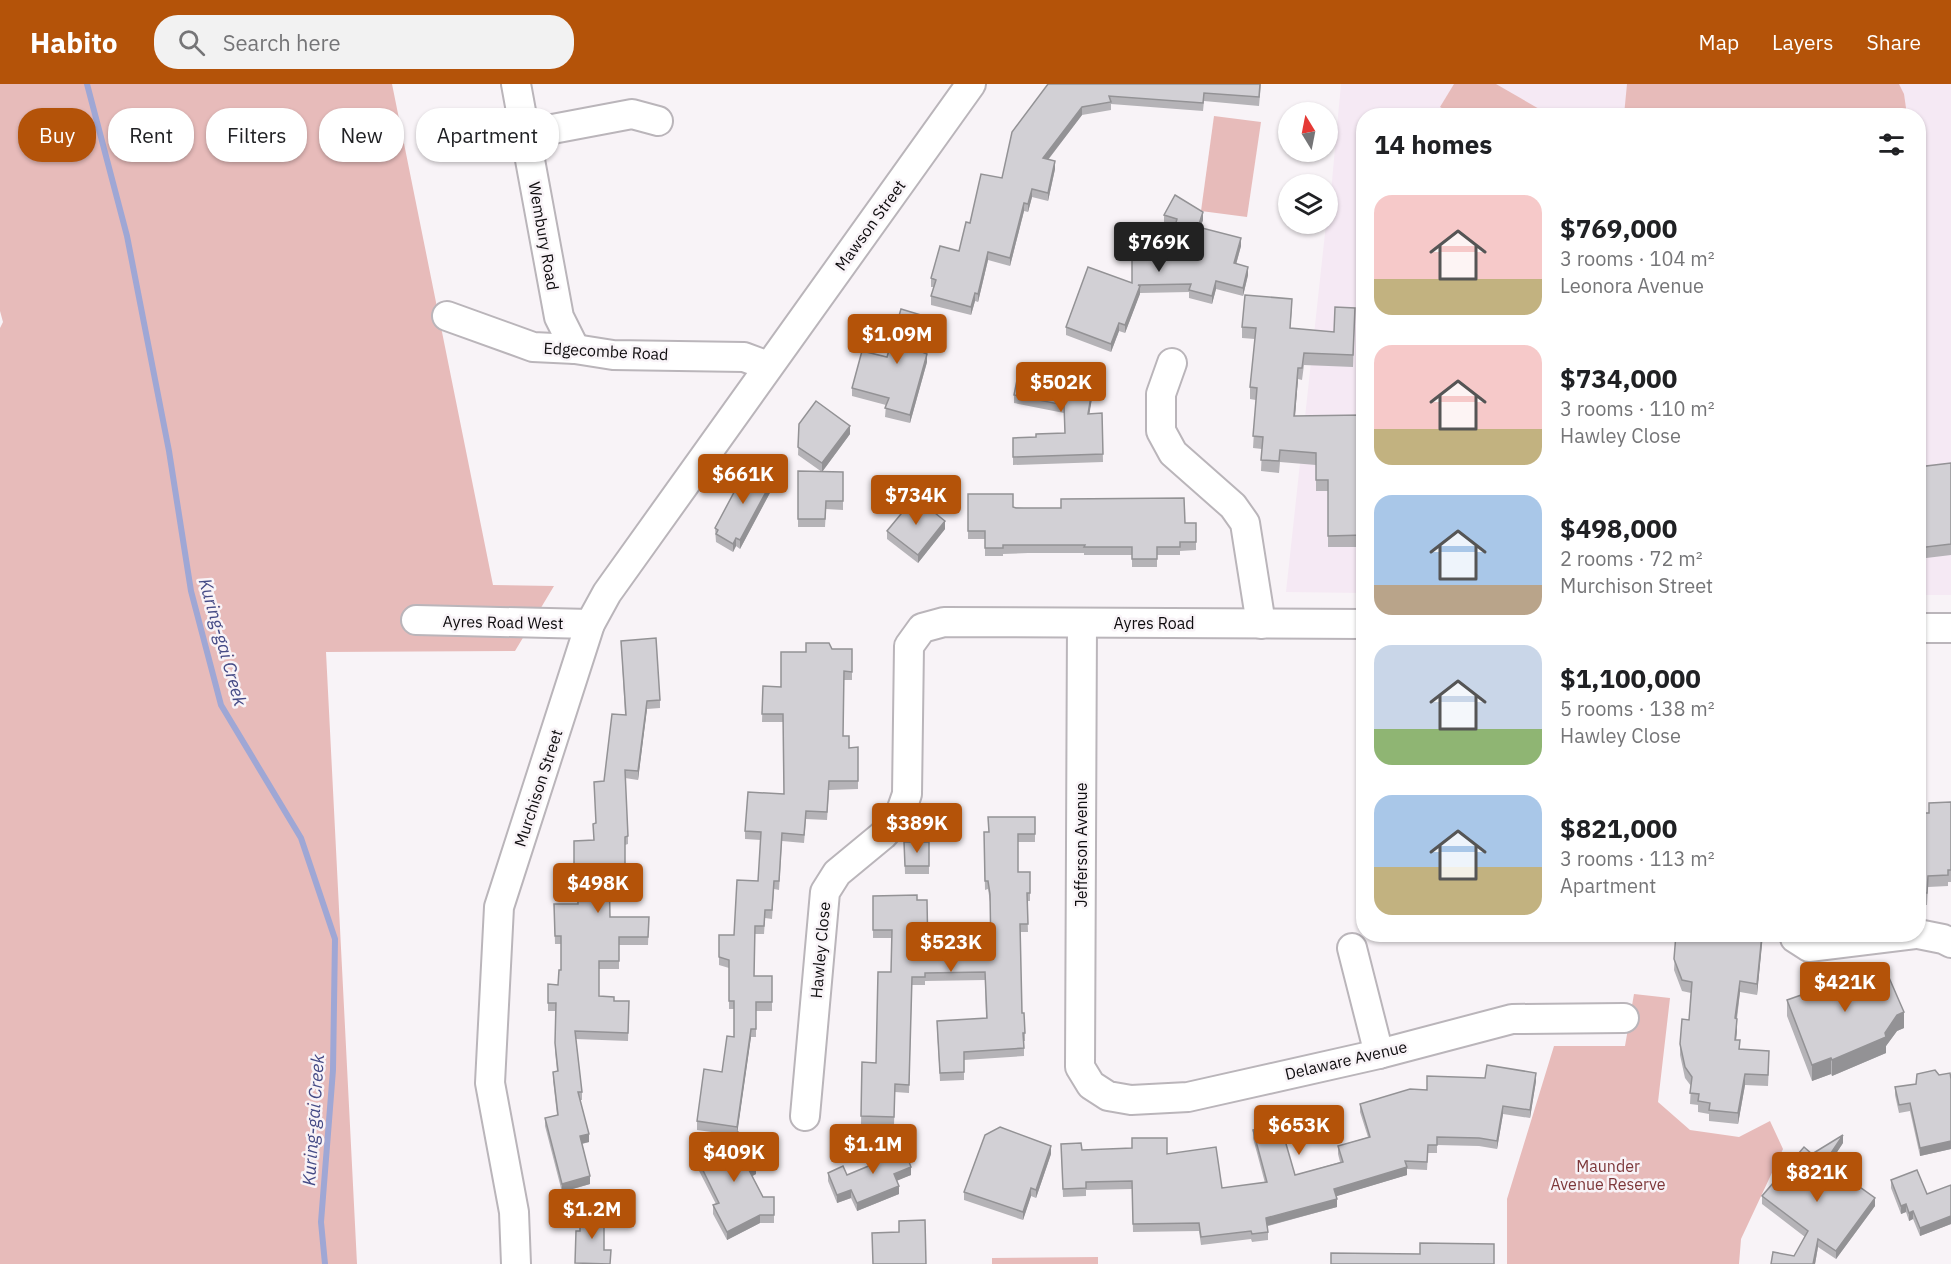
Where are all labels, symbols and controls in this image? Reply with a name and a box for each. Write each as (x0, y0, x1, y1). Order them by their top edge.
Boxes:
search box (154, 15, 574, 69)
text: Habito (30, 24, 118, 61)
icon: search (175, 26, 208, 59)
text: Search here (223, 28, 341, 57)
text: Map (1699, 28, 1739, 56)
text: Layers (1772, 28, 1834, 56)
text: Share (1867, 28, 1921, 56)
north arrow (1278, 102, 1338, 162)
map controls (1278, 102, 1338, 234)
chip: Buy (18, 108, 96, 162)
chip: Rent (108, 108, 194, 162)
chip: Filters (206, 108, 307, 162)
chip: New (319, 108, 404, 162)
chip: Apartment (416, 108, 559, 162)
text: 14 homes (1374, 127, 1492, 161)
icon: filters (1875, 128, 1908, 161)
button: layers (1278, 174, 1338, 234)
street label: Mawson Street (830, 176, 910, 274)
street label: Wembury Road (525, 180, 563, 292)
text: $769,000 (1560, 211, 1677, 245)
icon: home (1422, 219, 1494, 291)
pin: $769K (1117, 222, 1201, 273)
text: $769K (1128, 228, 1190, 255)
text: 3 rooms · 104 m² (1560, 245, 1715, 272)
text: Leonora Avenue (1560, 272, 1704, 299)
pin: $1.09M (848, 314, 946, 365)
text: $1.09M (862, 320, 932, 347)
street label: Edgecombe Road (543, 338, 669, 364)
text: $734,000 (1560, 361, 1677, 395)
pin: $502K (1019, 362, 1103, 413)
text: $502K (1030, 368, 1092, 395)
icon: home (1422, 369, 1494, 441)
text: 3 rooms · 110 m² (1560, 395, 1715, 422)
text: Hawley Close (1560, 422, 1681, 449)
pin: $661K (701, 454, 785, 505)
text: $661K (712, 460, 774, 487)
pin: $734K (874, 475, 958, 526)
text: $734K (885, 481, 947, 508)
text: $498,000 (1560, 511, 1677, 545)
icon: home (1422, 519, 1494, 591)
text: 2 rooms · 72 m² (1560, 545, 1703, 572)
text: Murchison Street (1560, 572, 1713, 599)
water label: Kuring-gai Creek (194, 575, 252, 709)
street label: Ayres Road West (442, 611, 564, 633)
street label: Ayres Road (1114, 613, 1194, 633)
text: $1,100,000 (1560, 661, 1701, 695)
icon: home (1422, 669, 1494, 741)
text: 5 rooms · 138 m² (1560, 695, 1715, 722)
text: Hawley Close (1560, 722, 1681, 749)
street label: Murchison Street (510, 727, 566, 849)
street label: Jefferson Avenue (1071, 782, 1091, 907)
pin: $389K (875, 803, 959, 854)
text: $389K (886, 809, 948, 836)
text: $821,000 (1560, 811, 1677, 845)
icon: home (1422, 819, 1494, 891)
text: 3 rooms · 113 m² (1560, 845, 1715, 872)
pin: $498K (556, 863, 640, 914)
text: $498K (567, 869, 629, 896)
text: Apartment (1560, 872, 1656, 899)
street label: Hawley Close (806, 901, 834, 999)
pin: $523K (909, 922, 993, 973)
text: $523K (920, 928, 982, 955)
pin: $421K (1803, 962, 1887, 1013)
text: $421K (1814, 968, 1876, 995)
street label: Delaware Avenue (1283, 1036, 1409, 1084)
water label: Kuring-gai Creek (297, 1053, 329, 1187)
pin: $653K (1257, 1105, 1341, 1156)
text: $653K (1268, 1111, 1330, 1138)
pin: $1.1M (831, 1124, 915, 1175)
text: $1.1M (844, 1130, 902, 1157)
pin: $409K (692, 1132, 776, 1183)
text: $409K (703, 1138, 765, 1165)
pin: $821K (1775, 1152, 1859, 1203)
park label: Maunder Avenue Reserve (1550, 1156, 1666, 1194)
text: $821K (1786, 1158, 1848, 1185)
pin: $1.2M (550, 1189, 634, 1240)
text: $1.2M (563, 1195, 621, 1222)

